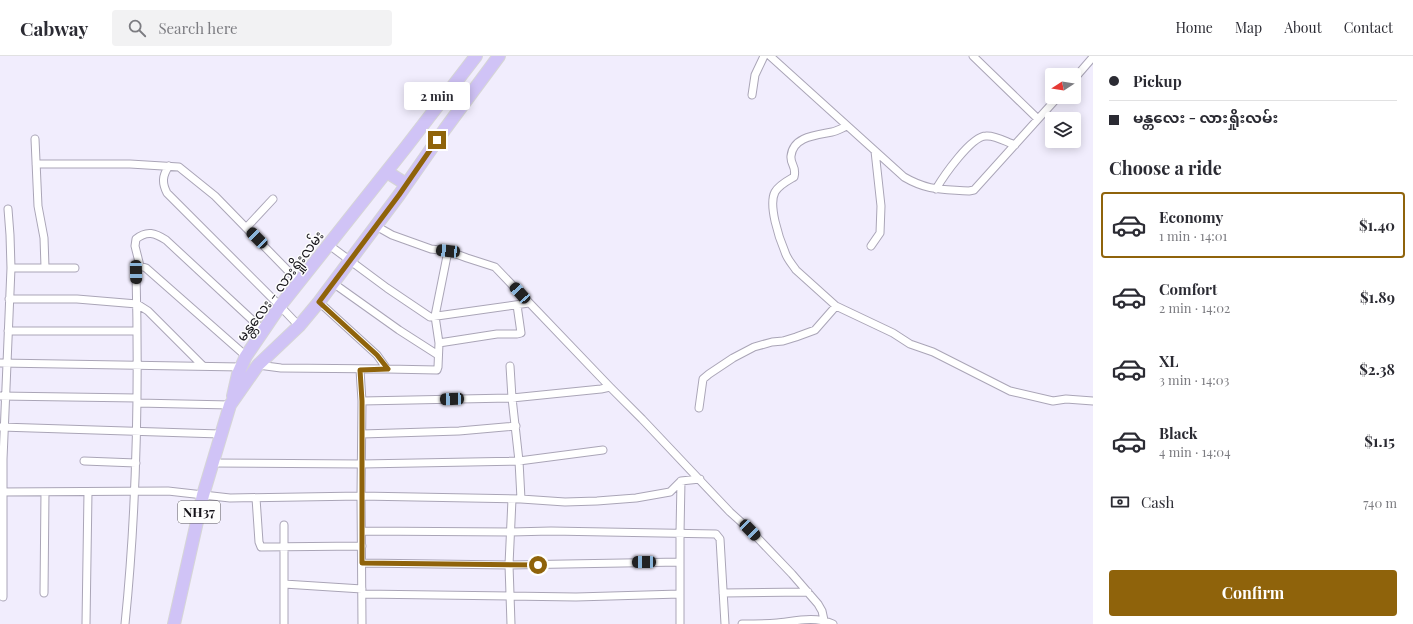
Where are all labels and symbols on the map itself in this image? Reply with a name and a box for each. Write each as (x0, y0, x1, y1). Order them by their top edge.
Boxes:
north arrow (1045, 68, 1081, 104)
callout: 2 min (404, 82, 470, 110)
route end (428, 131, 446, 149)
car (244, 225, 270, 251)
street label: မန္တလေး - လားရှိုးလမ်း (232, 226, 330, 347)
car (435, 244, 461, 258)
car (130, 260, 142, 284)
car (508, 280, 532, 306)
car (440, 393, 464, 405)
road number: NH37 (178, 501, 220, 523)
car (737, 517, 763, 543)
route start (529, 556, 547, 574)
car (632, 556, 656, 568)

